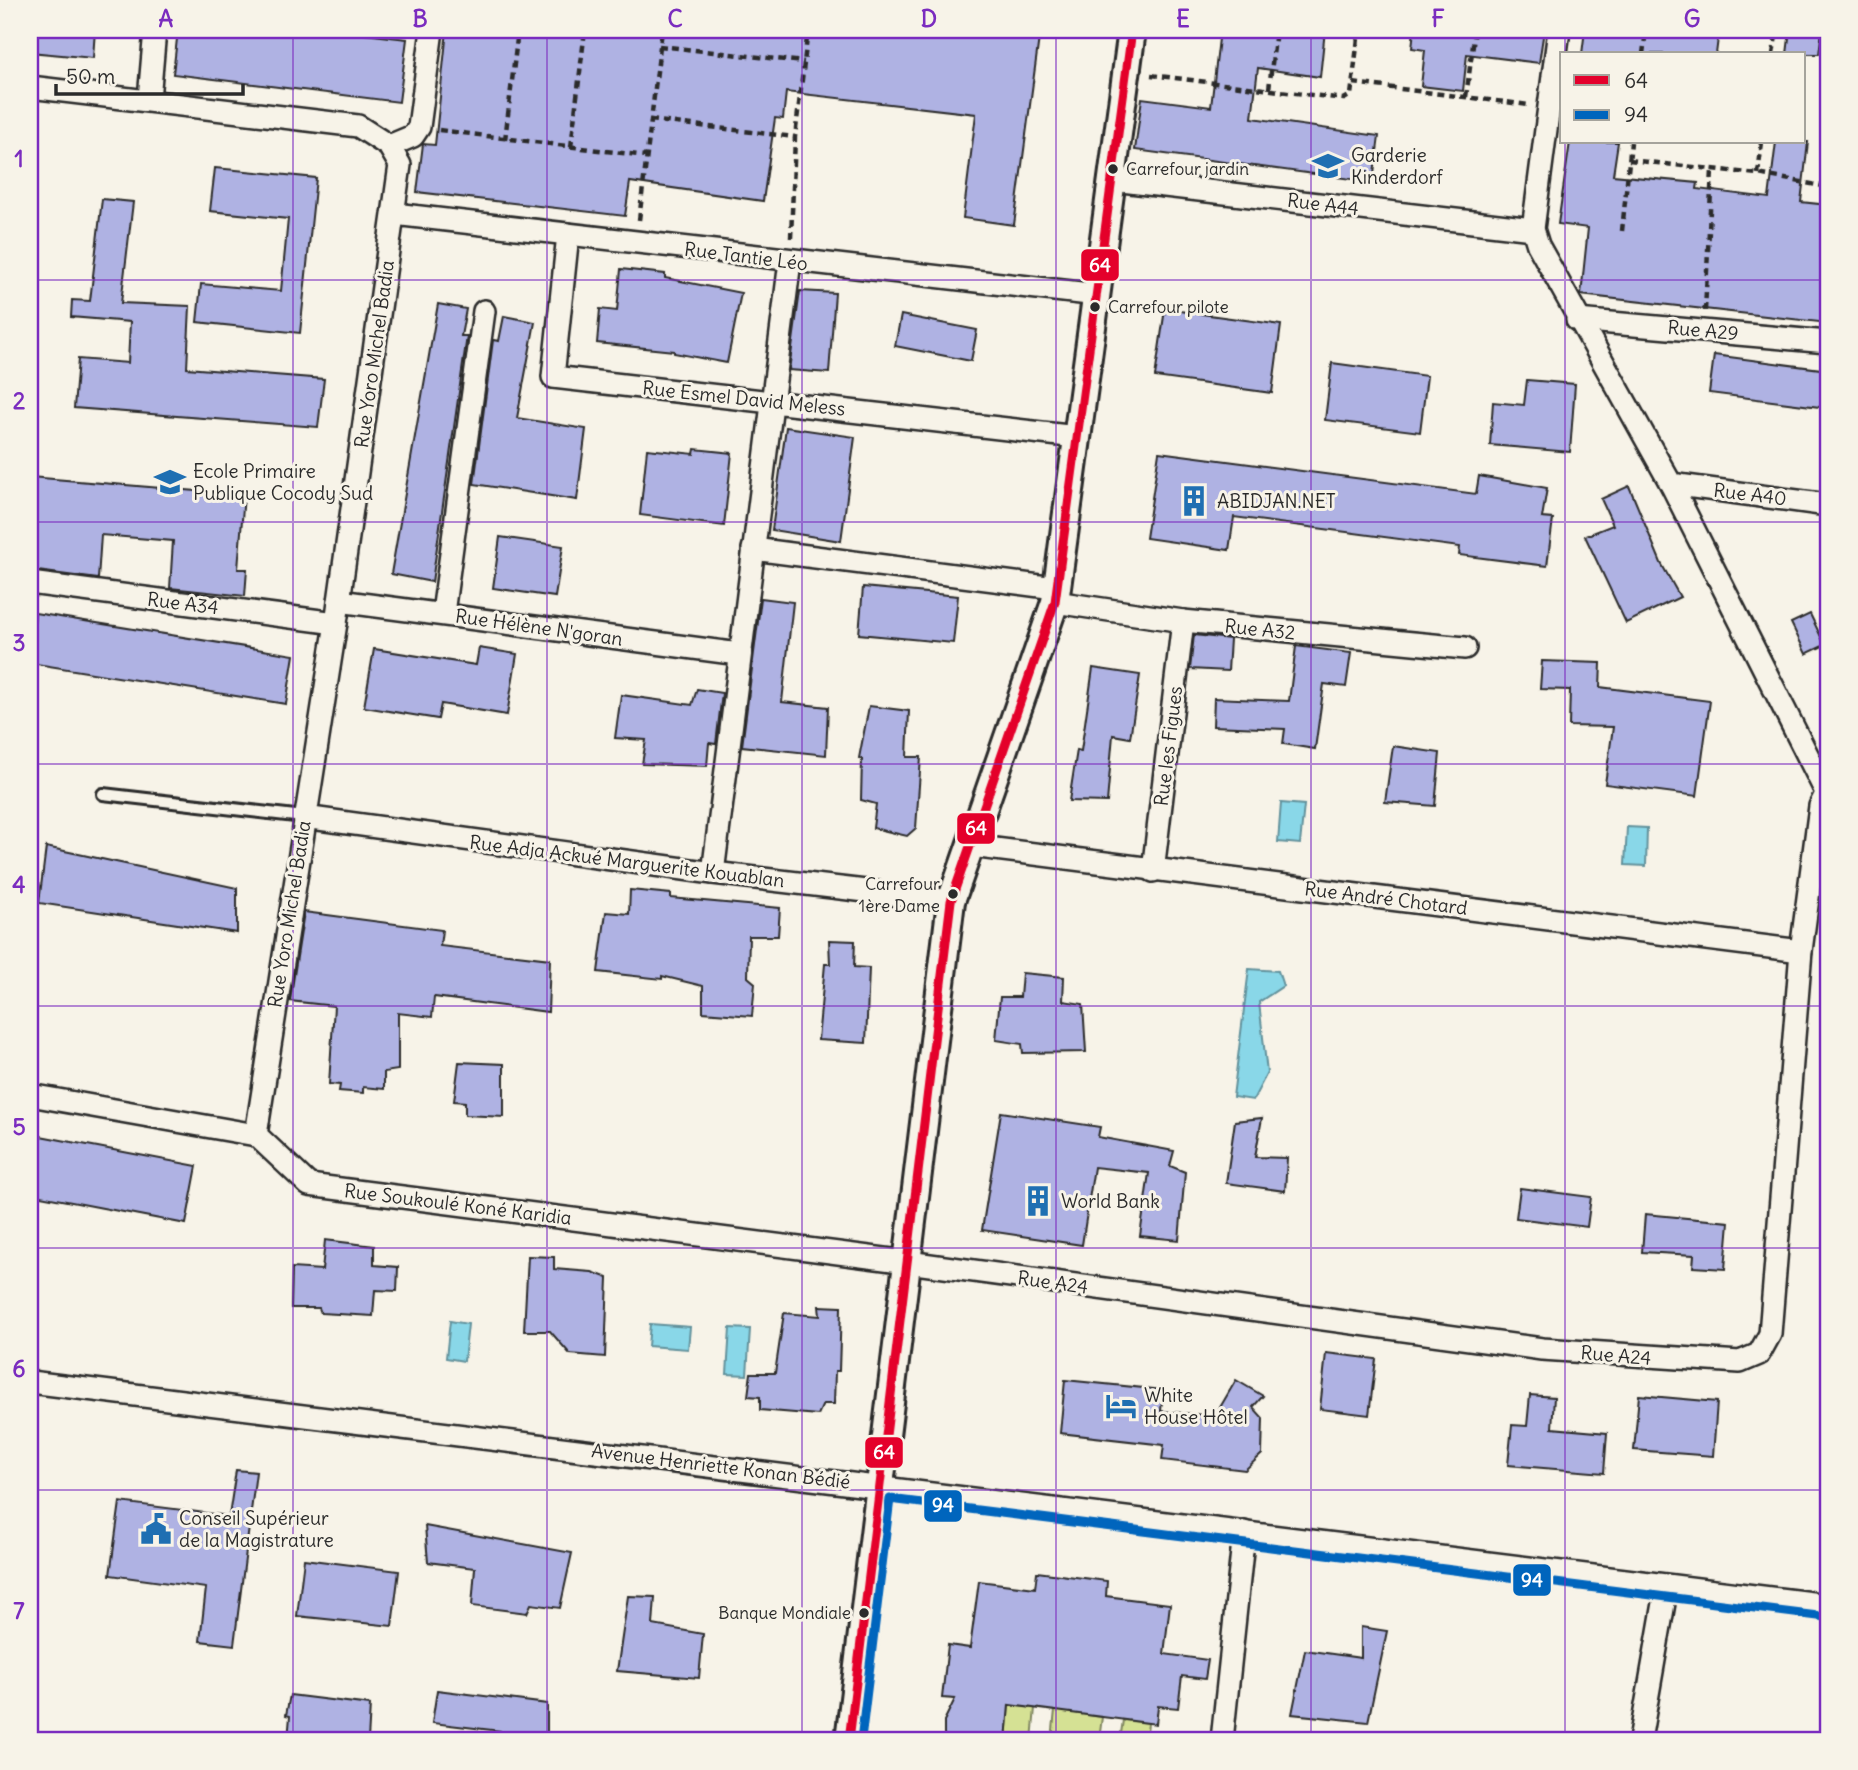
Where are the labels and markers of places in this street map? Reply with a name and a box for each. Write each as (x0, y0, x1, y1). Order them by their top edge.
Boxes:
place label: Garderie Kinderdorf (1351, 143, 1443, 189)
school or university icon: Garderie Kinderdorf (1311, 149, 1345, 183)
place label: Carrefour jardin (1126, 158, 1249, 180)
marker: Carrefour jardin (1106, 162, 1120, 176)
place label: Carrefour pilote (1108, 296, 1229, 318)
marker: Carrefour pilote (1088, 300, 1102, 314)
place label: Ecole Primaire Publique Cocody Sud (193, 459, 373, 505)
school or university icon: Ecole Primaire Publique Cocody Sud (153, 465, 187, 499)
building icon: ABIDJAN.NET (1177, 484, 1211, 518)
place label: ABIDJAN.NET (1217, 489, 1336, 513)
place label: Carrefour 1ère Dame (859, 873, 940, 917)
marker: Carrefour 1ère Dame (946, 887, 960, 901)
building icon: World Bank (1021, 1184, 1055, 1218)
place label: World Bank (1061, 1189, 1160, 1213)
place label: White House Hôtel (1144, 1383, 1248, 1429)
hotel icon: White House Hôtel (1104, 1389, 1138, 1423)
place label: Conseil Supérieur de la Magistrature (179, 1506, 334, 1552)
public building icon: Conseil Supérieur de la Magistrature (139, 1512, 173, 1546)
place label: Banque Mondiale (718, 1602, 851, 1624)
marker: Banque Mondiale (857, 1606, 871, 1620)

